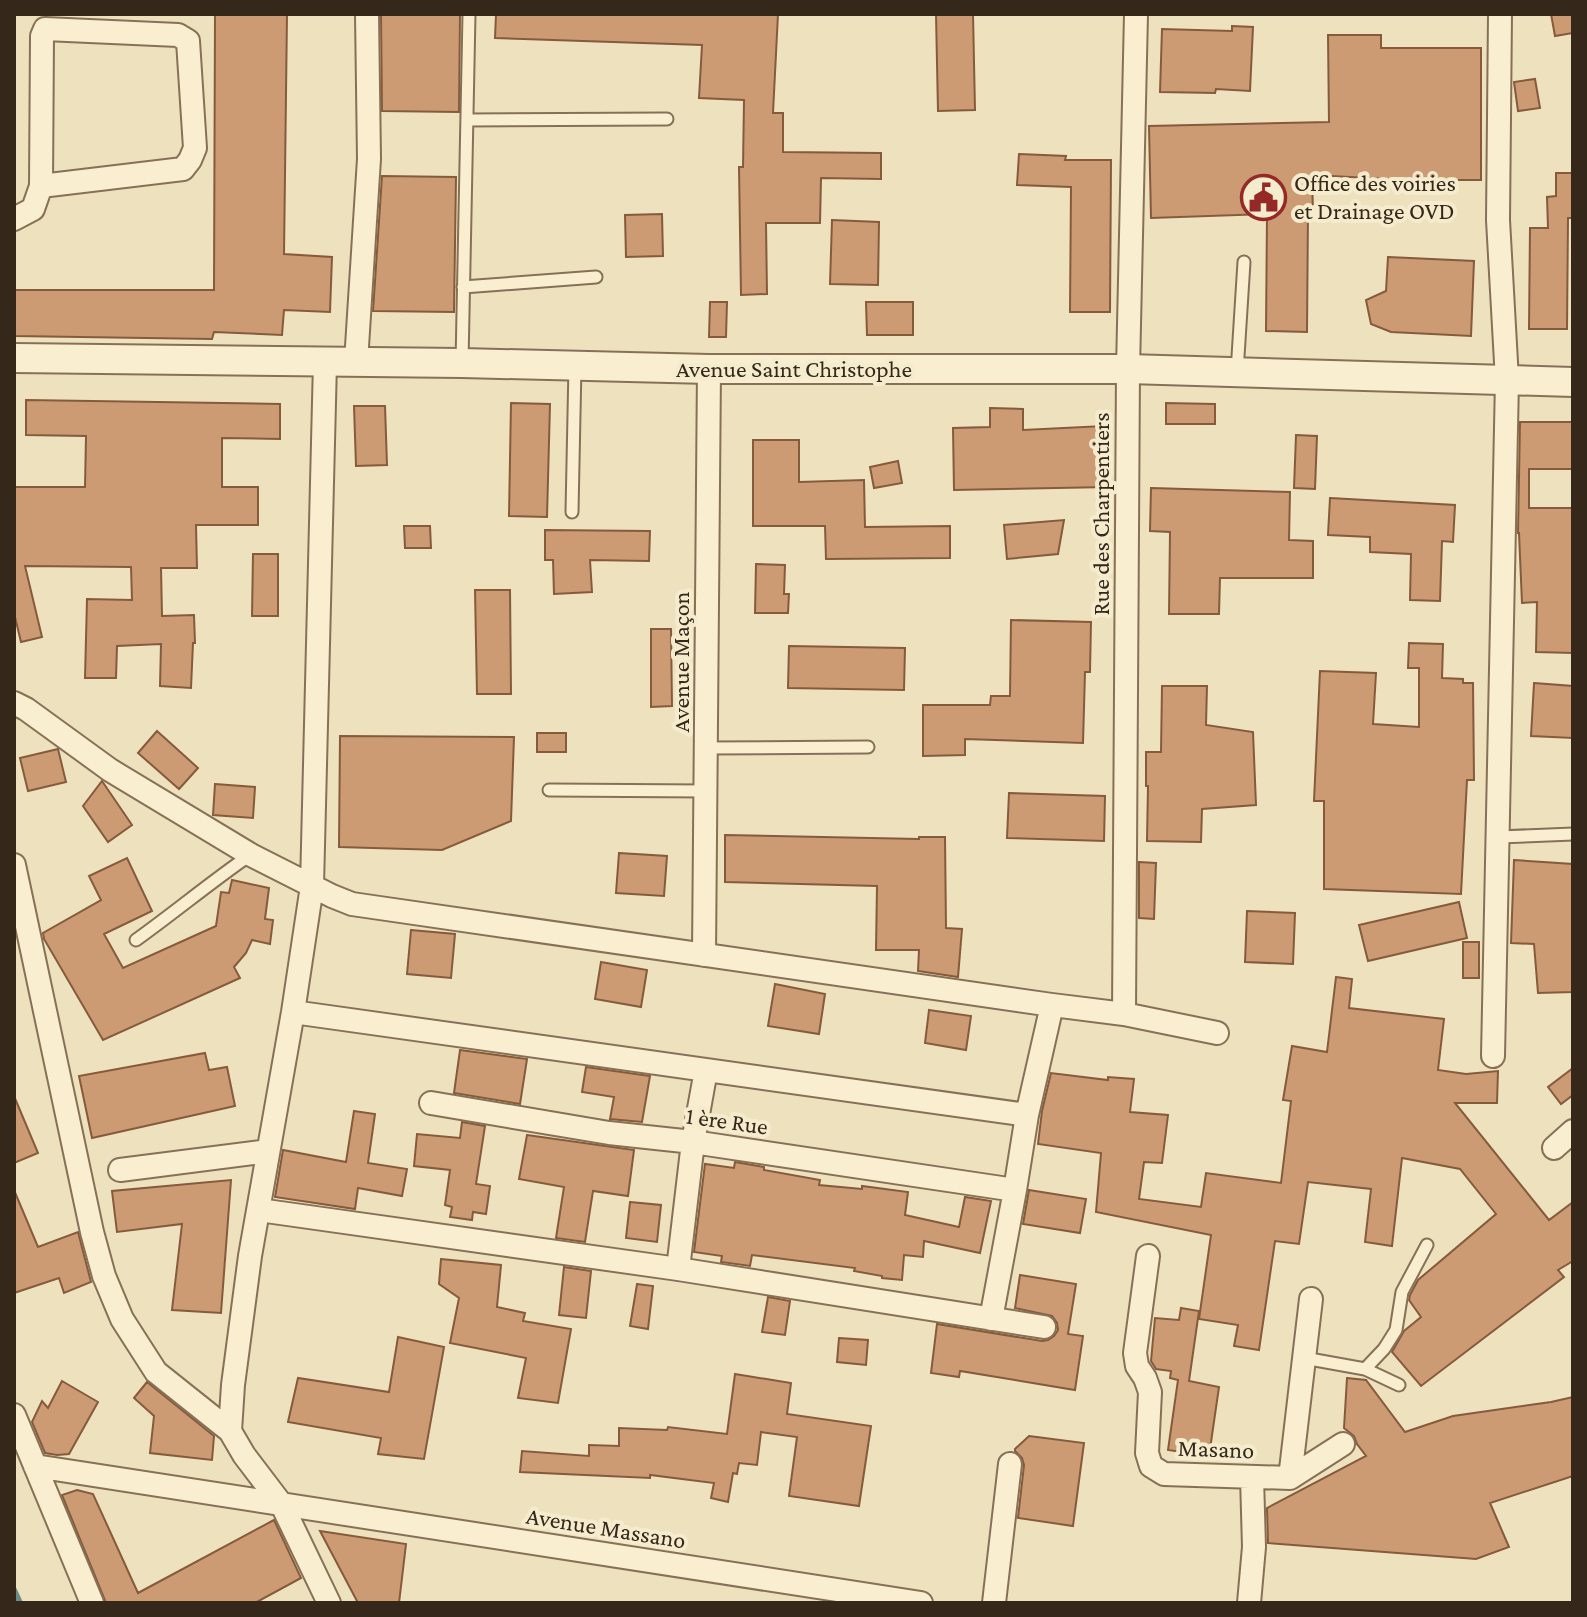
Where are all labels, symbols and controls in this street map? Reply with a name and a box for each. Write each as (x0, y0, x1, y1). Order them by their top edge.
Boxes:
place label: Office des voiries et Drainage OVD (1294, 169, 1456, 224)
public building icon: Office des voiries et Drainage OVD (1239, 173, 1287, 221)
street label: Avenue Saint Christophe (676, 355, 912, 382)
street label: Rue des Charpentiers (1087, 412, 1114, 616)
street label: Avenue Maçon (667, 591, 694, 732)
street label: 1 ère Rue (684, 1101, 770, 1140)
street label: Masano (1177, 1434, 1255, 1463)
street label: Avenue Massano (524, 1502, 688, 1553)

